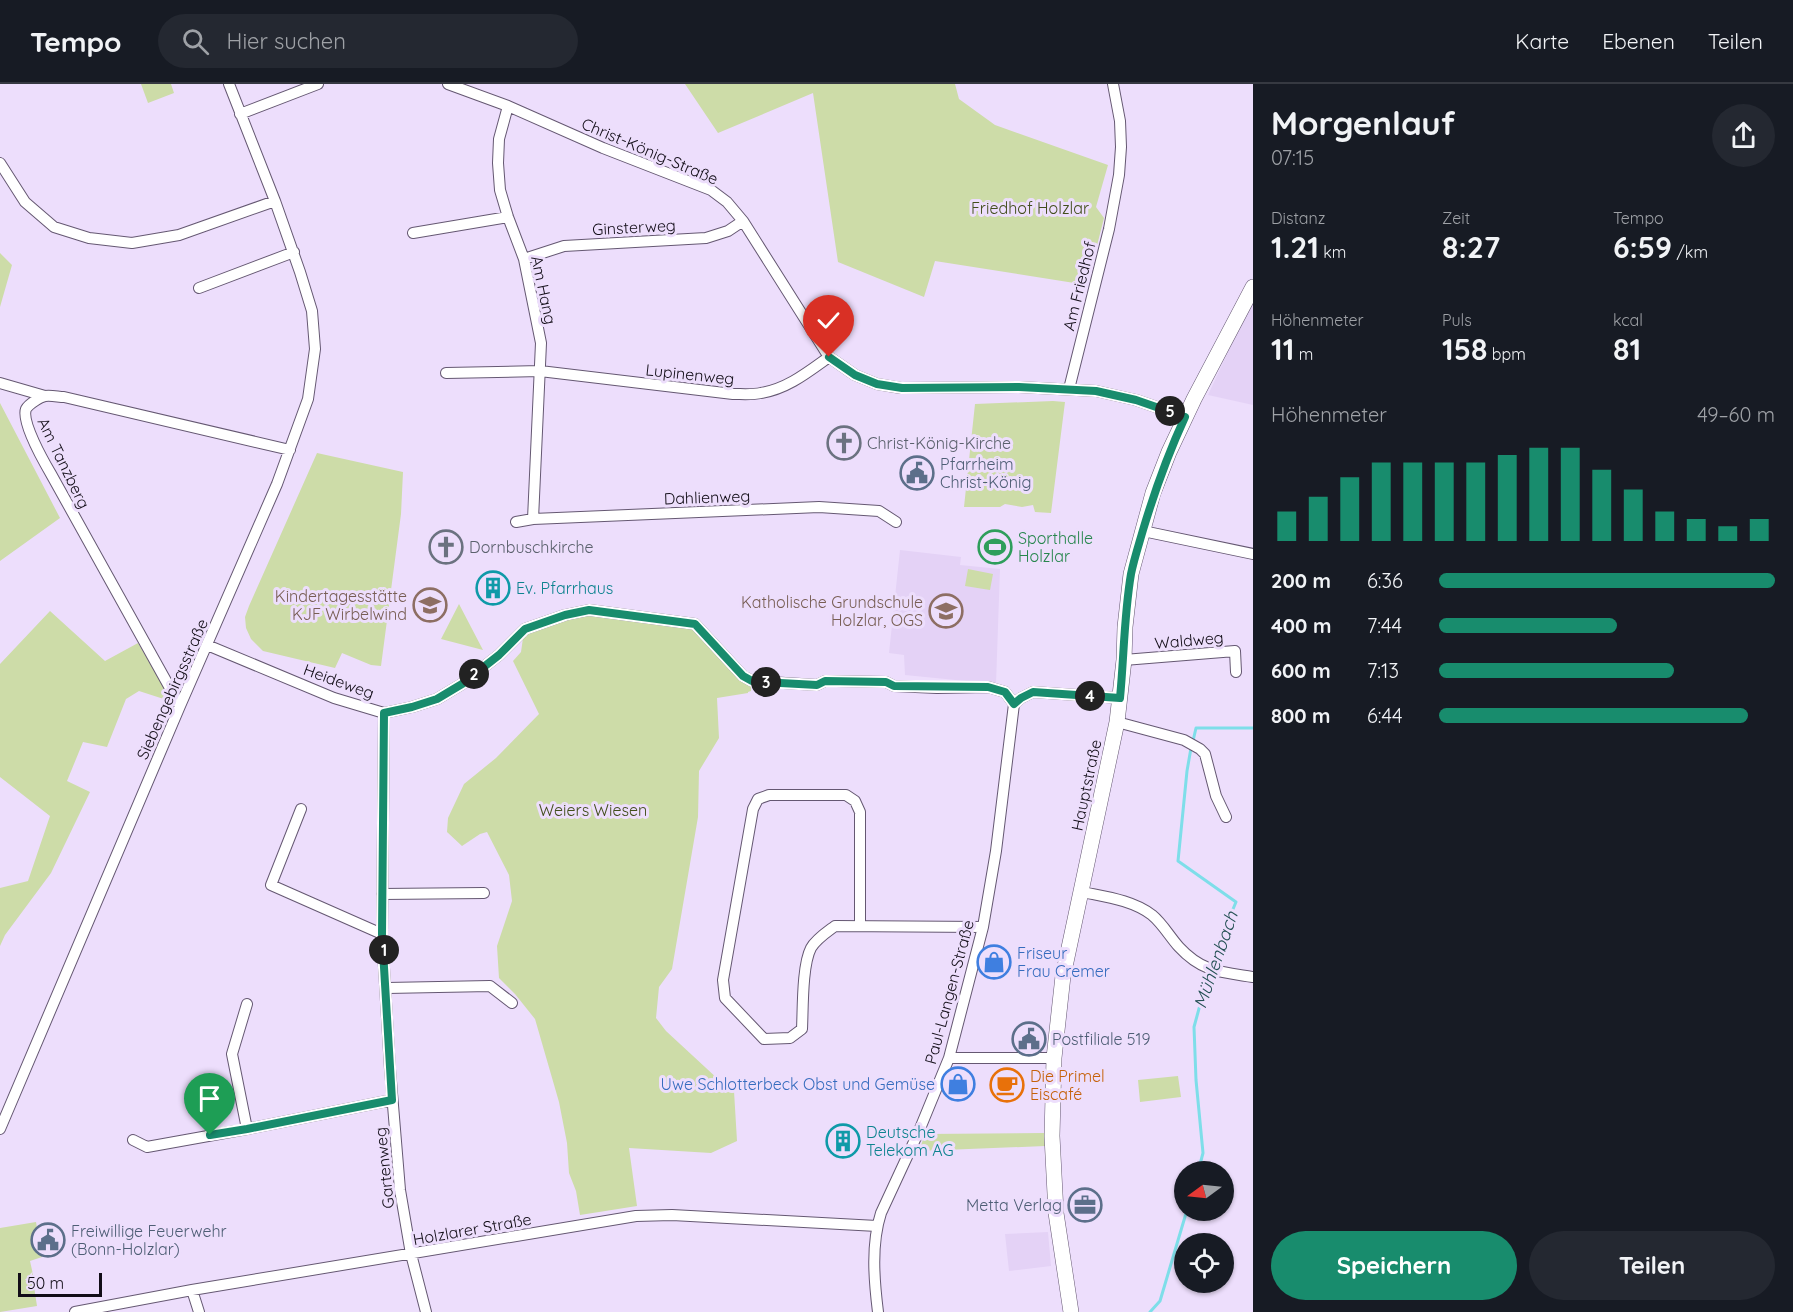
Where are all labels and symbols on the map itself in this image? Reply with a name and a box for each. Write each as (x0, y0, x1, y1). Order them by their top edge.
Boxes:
street label: Christ-König-Straße (579, 113, 721, 189)
park label: Friedhof Holzlar (971, 198, 1089, 218)
street label: Ginsterweg (592, 215, 676, 239)
street label: Am Friedhof (1058, 239, 1100, 333)
street label: Am Hang (527, 254, 561, 326)
pin (803, 295, 854, 357)
street label: Lupinenweg (645, 359, 735, 389)
pin: 5 (1155, 396, 1185, 426)
street label: Am Tanzberg (33, 414, 95, 512)
church icon: Christ-König-Kirche (826, 425, 862, 461)
place label: Christ-König-Kirche (867, 433, 1011, 453)
place label: Pfarrheim Christ-König (940, 454, 1031, 492)
public building icon: Pfarrheim Christ-König (899, 455, 935, 491)
street label: Dahlienweg (663, 485, 751, 509)
place label: Sporthalle Holzlar (1018, 528, 1093, 566)
church icon: Dornbuschkirche (428, 529, 464, 565)
sports icon: Sporthalle Holzlar (977, 529, 1013, 565)
place label: Dornbuschkirche (469, 537, 594, 557)
building icon: Ev. Pfarrhaus (475, 570, 511, 606)
place label: Ev. Pfarrhaus (516, 578, 613, 598)
place label: Kindertagesstätte KJF Wirbelwind (275, 586, 407, 624)
school or university icon: Kindertagesstätte KJF Wirbelwind (412, 587, 448, 623)
place label: Katholische Grundschule Holzlar, OGS (741, 592, 923, 630)
school or university icon: Katholische Grundschule Holzlar, OGS (928, 593, 964, 629)
street label: Siebengebirgsstraße (132, 616, 212, 762)
street label: Waldweg (1154, 627, 1224, 653)
street label: Heideweg (301, 659, 377, 703)
pin: 2 (459, 659, 489, 689)
pin: 3 (751, 667, 781, 697)
pin: 4 (1075, 681, 1105, 711)
street label: Hauptstraße (1067, 737, 1105, 833)
park label: Weiers Wiesen (539, 800, 647, 820)
water label: Mühlenbach (1188, 907, 1243, 1011)
street label: Paul-Langen-Straße (920, 918, 978, 1066)
pin: 1 (369, 935, 399, 965)
place label: Friseur Frau Cremer (1017, 943, 1110, 981)
shop icon: Friseur Frau Cremer (976, 944, 1012, 980)
public building icon: Postfiliale 519 (1011, 1021, 1047, 1057)
place label: Postfiliale 519 (1052, 1029, 1151, 1049)
shop icon: Uwe Schlotterbeck Obst und Gemüse (940, 1066, 976, 1102)
place label: Die Primel Eiscafé (1030, 1066, 1105, 1104)
cafe icon: Die Primel Eiscafé (989, 1067, 1025, 1103)
pin (184, 1073, 235, 1135)
place label: Uwe Schlotterbeck Obst und Gemüse (661, 1074, 935, 1094)
place label: Deutsche Telekom AG (866, 1122, 954, 1160)
building icon: Deutsche Telekom AG (825, 1123, 861, 1159)
street label: Gartenweg (370, 1126, 398, 1210)
north arrow (1174, 1161, 1234, 1221)
office icon: Metta Verlag (1067, 1187, 1103, 1223)
place label: Metta Verlag (966, 1195, 1062, 1215)
street label: Holzlarer Straße (411, 1209, 533, 1249)
place label: Freiwillige Feuerwehr (Bonn-Holzlar) (71, 1221, 227, 1259)
public building icon: Freiwillige Feuerwehr (Bonn-Holzlar) (30, 1222, 66, 1258)
scale bar (18, 1270, 102, 1298)

